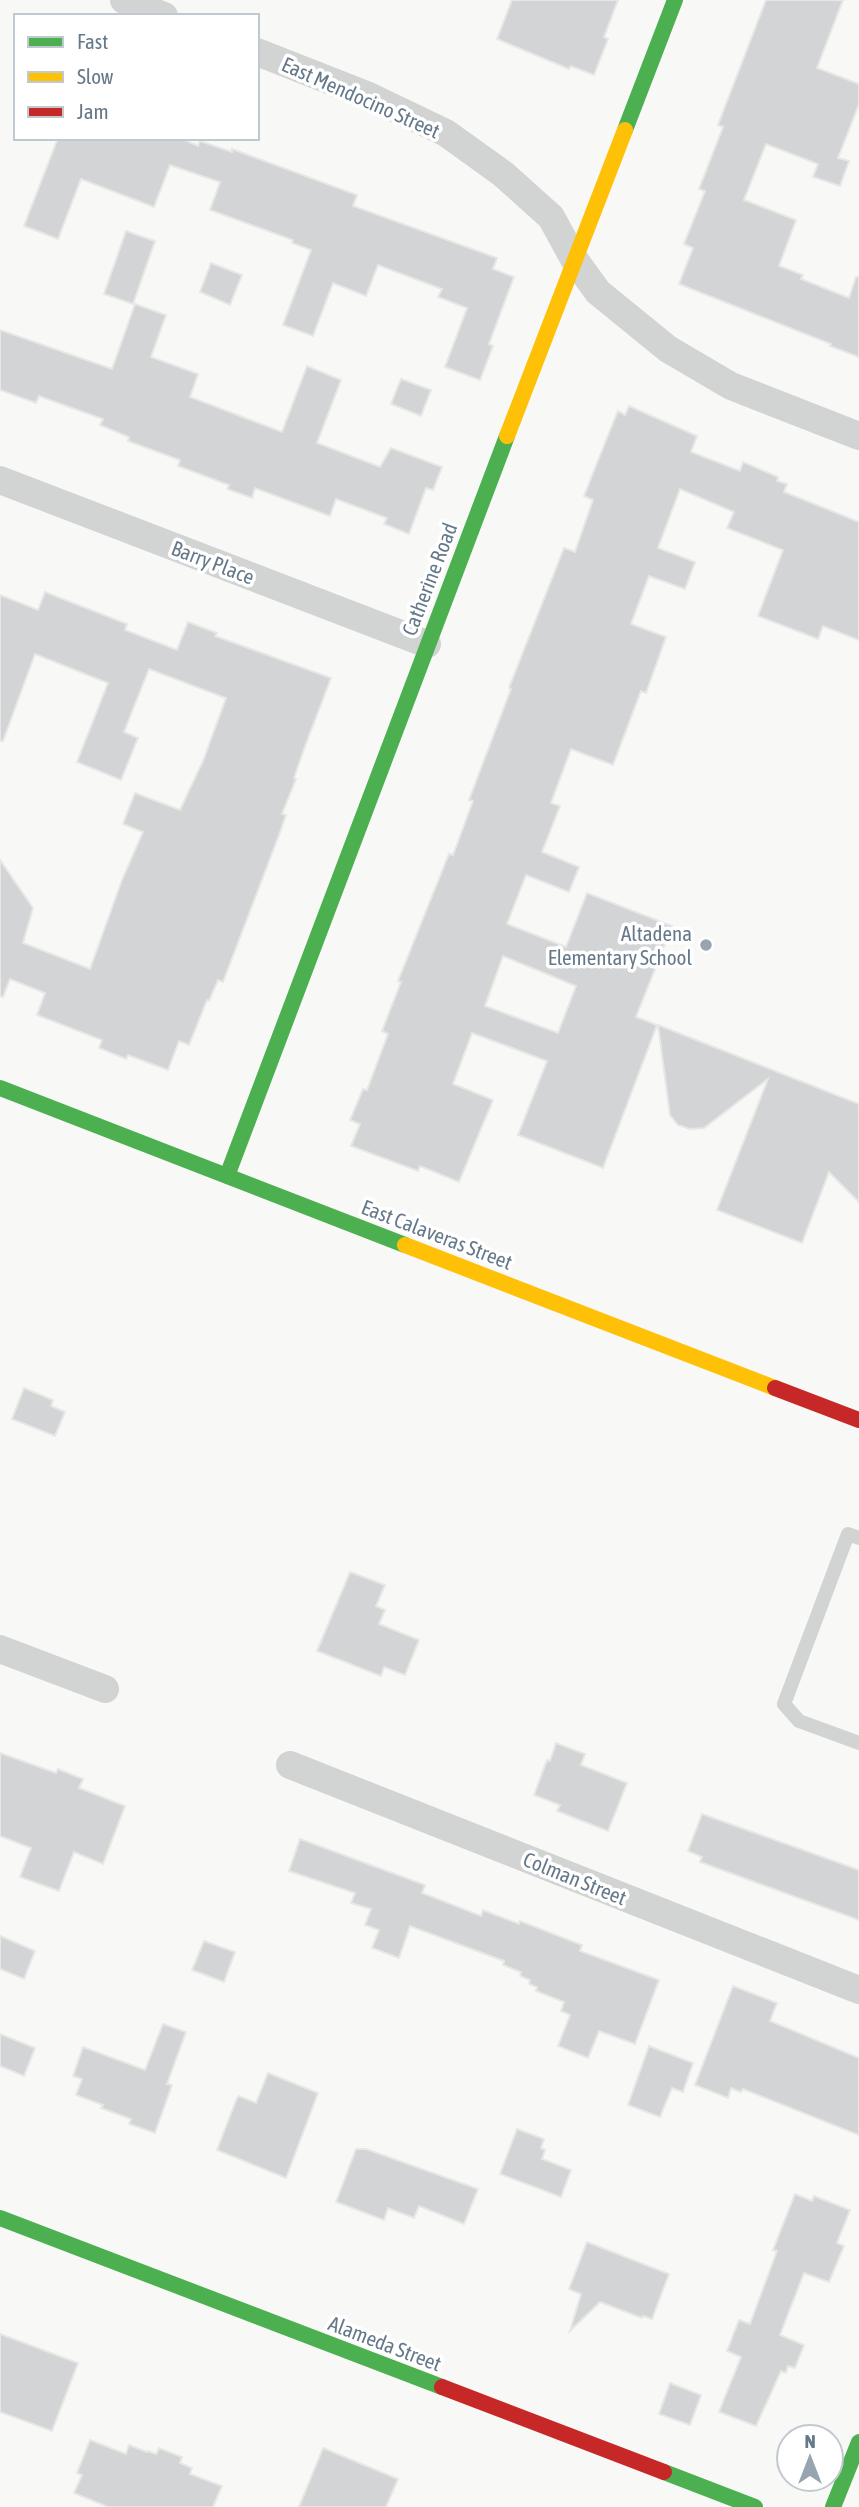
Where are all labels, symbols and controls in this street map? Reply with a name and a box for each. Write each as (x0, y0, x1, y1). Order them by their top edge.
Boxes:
legend (14, 14, 259, 140)
text: Fast (77, 29, 108, 53)
street label: East Mendocino Street (278, 51, 444, 143)
text: Slow (77, 64, 114, 88)
text: Jam (77, 99, 109, 123)
street label: Catherine Road (397, 519, 461, 639)
street label: Barry Place (168, 535, 258, 589)
place label: Altadena Elementary School (548, 921, 692, 969)
marker: Altadena Elementary School (698, 937, 714, 953)
street label: East Calaveras Street (358, 1194, 516, 1274)
street label: Colman Street (520, 1846, 630, 1910)
street label: Alameda Street (325, 2311, 445, 2375)
north arrow (775, 2423, 845, 2493)
text: N (804, 2430, 816, 2452)

